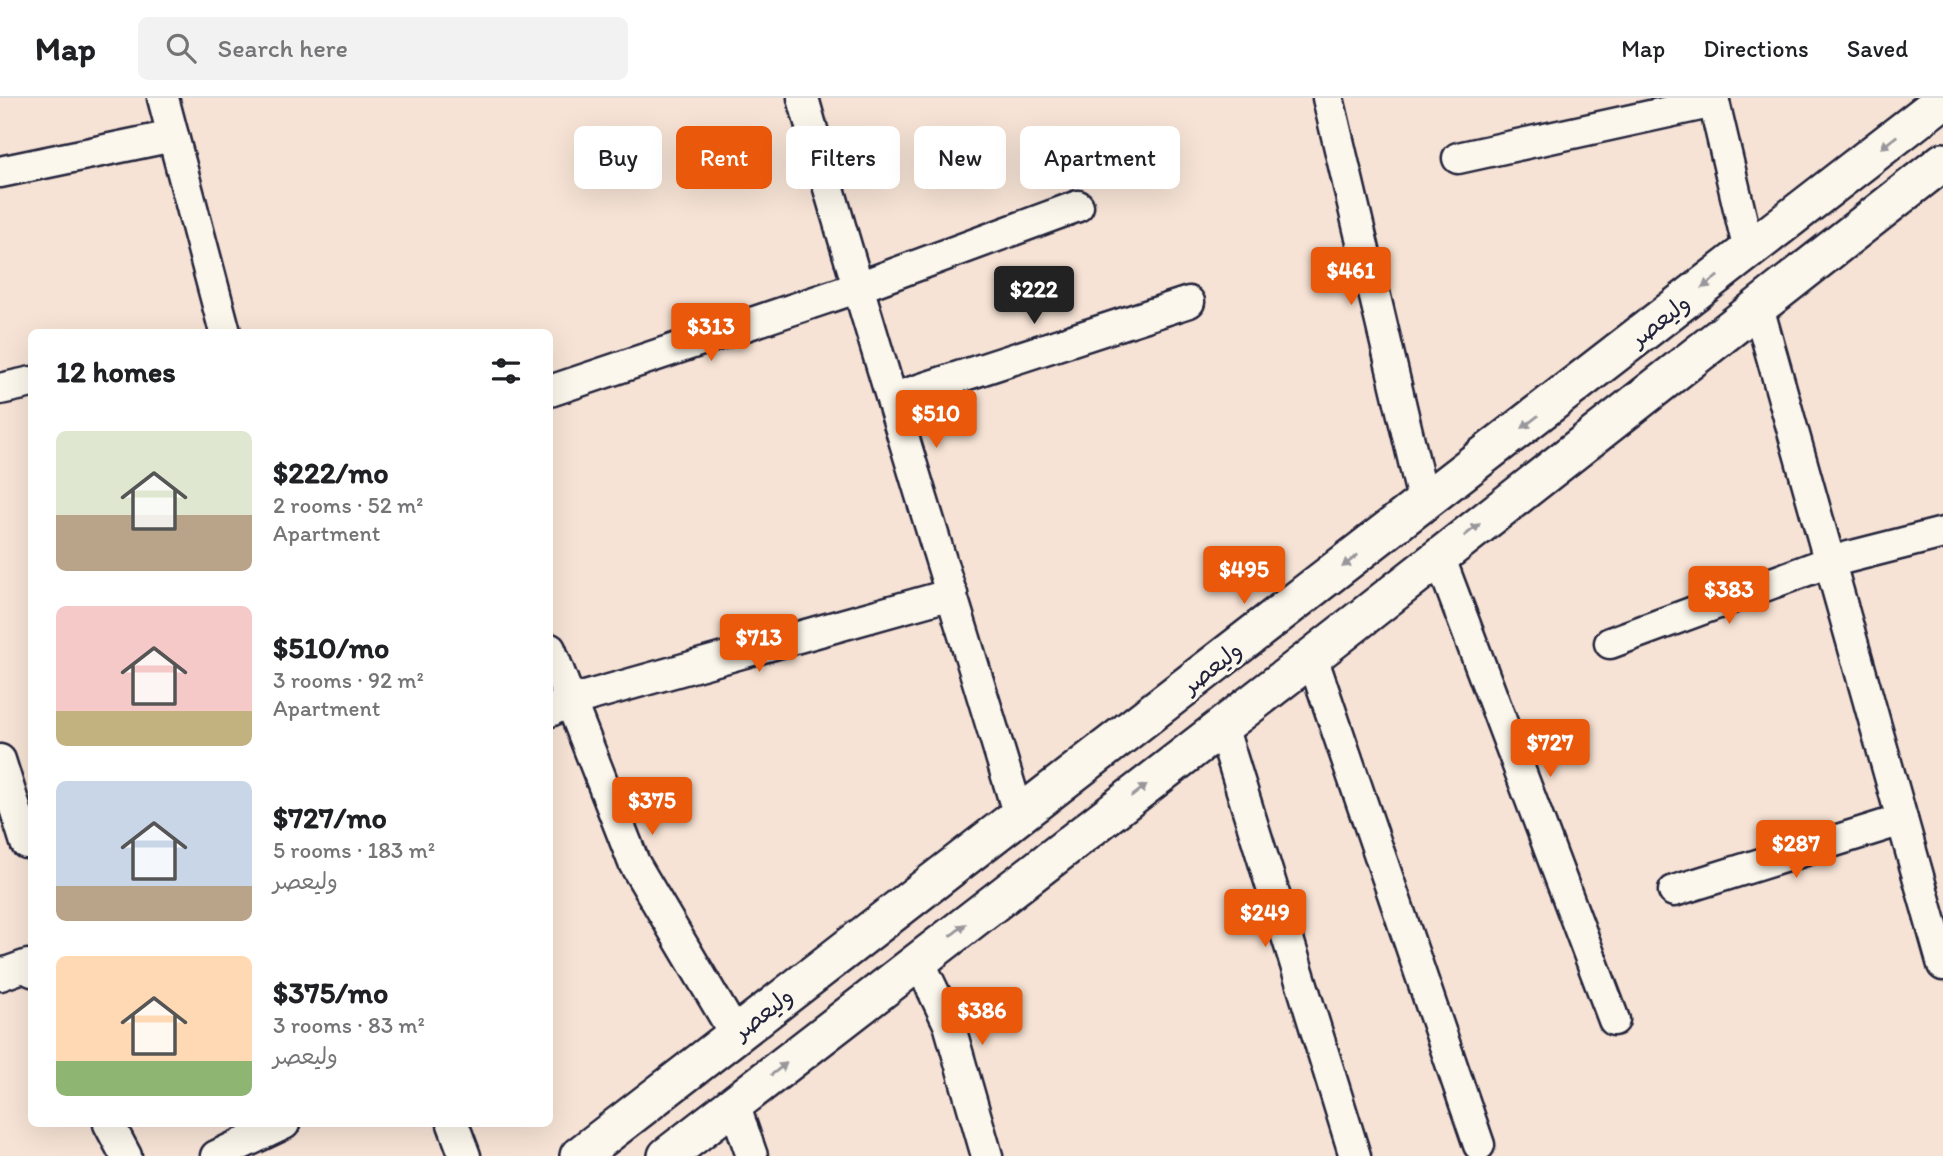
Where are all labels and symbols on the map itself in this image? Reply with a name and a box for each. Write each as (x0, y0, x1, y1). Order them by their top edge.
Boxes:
one-way arrow (1880, 135, 1898, 149)
pin: $461 (1310, 248, 1392, 307)
pin: $222 (993, 266, 1075, 326)
one-way arrow (1701, 274, 1718, 289)
street label: ولیعصر (1623, 288, 1696, 353)
pin: $313 (670, 303, 752, 363)
pin: $510 (895, 390, 977, 450)
one-way arrow (1521, 414, 1539, 428)
one-way arrow (1463, 523, 1481, 538)
pin: $495 (1203, 546, 1285, 606)
one-way arrow (1342, 553, 1360, 568)
pin: $383 (1688, 566, 1770, 626)
pin: $713 (718, 614, 800, 674)
street label: ولیعصر (1175, 635, 1248, 700)
pin: $727 (1509, 720, 1591, 779)
pin: $375 (611, 778, 693, 837)
one-way arrow (1129, 783, 1147, 798)
pin: $287 (1755, 820, 1837, 880)
pin: $249 (1224, 890, 1306, 949)
one-way arrow (949, 922, 967, 937)
street label: ولیعصر (726, 981, 799, 1046)
pin: $386 (941, 988, 1023, 1047)
one-way arrow (769, 1062, 787, 1077)

